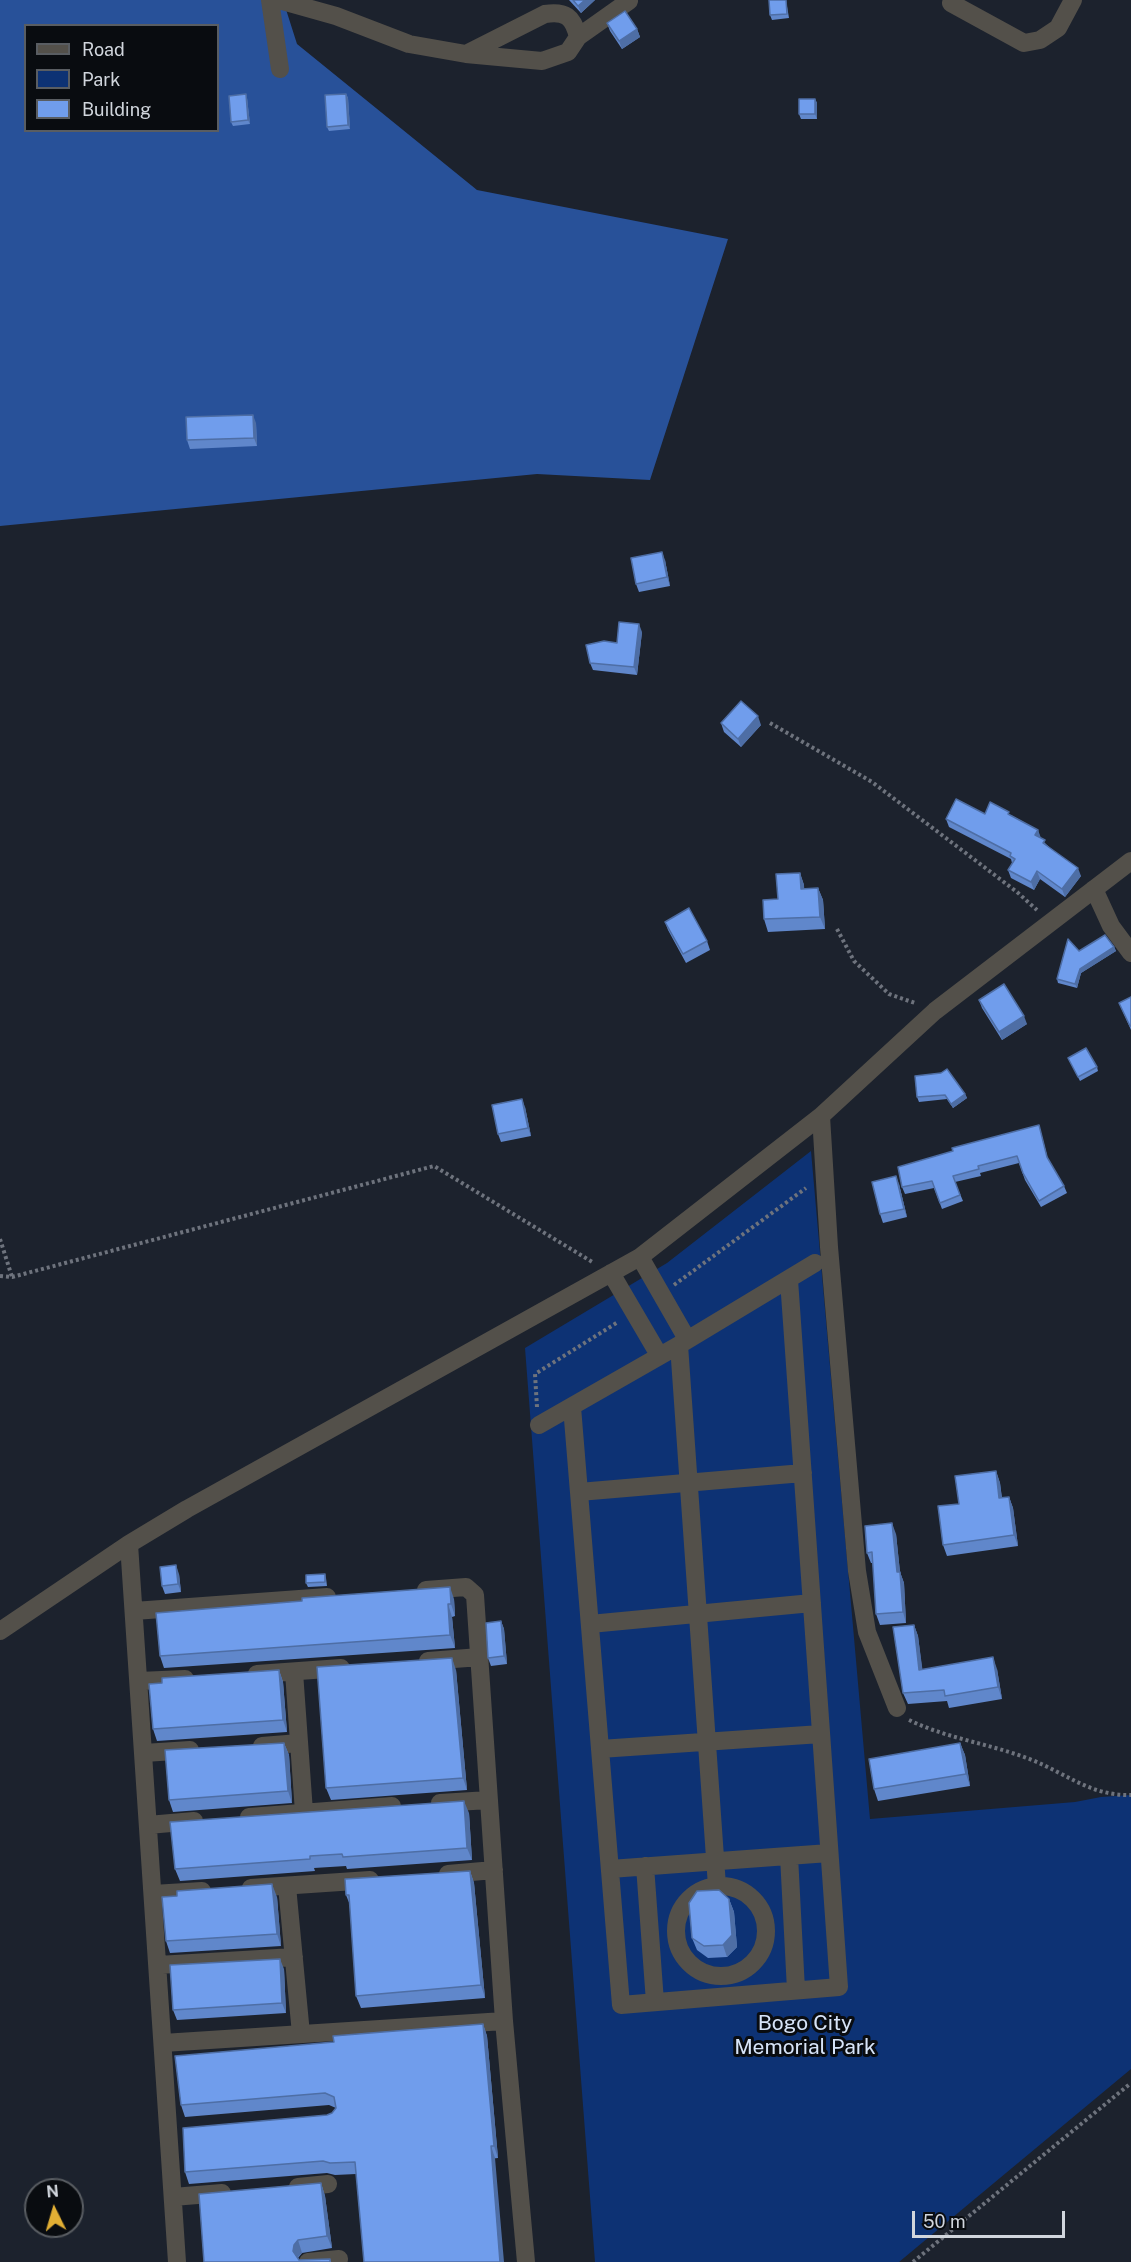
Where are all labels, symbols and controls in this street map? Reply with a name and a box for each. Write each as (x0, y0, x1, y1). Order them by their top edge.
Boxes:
legend (24, 24, 219, 132)
text: Road (82, 39, 125, 60)
text: Park (82, 69, 120, 90)
text: Building (82, 99, 151, 120)
park label: Bogo City Memorial Park (734, 2011, 876, 2061)
north arrow (24, 2178, 84, 2238)
text: N (45, 2182, 60, 2202)
scale bar (915, 2199, 1068, 2237)
text: 50 m (923, 2211, 966, 2232)

